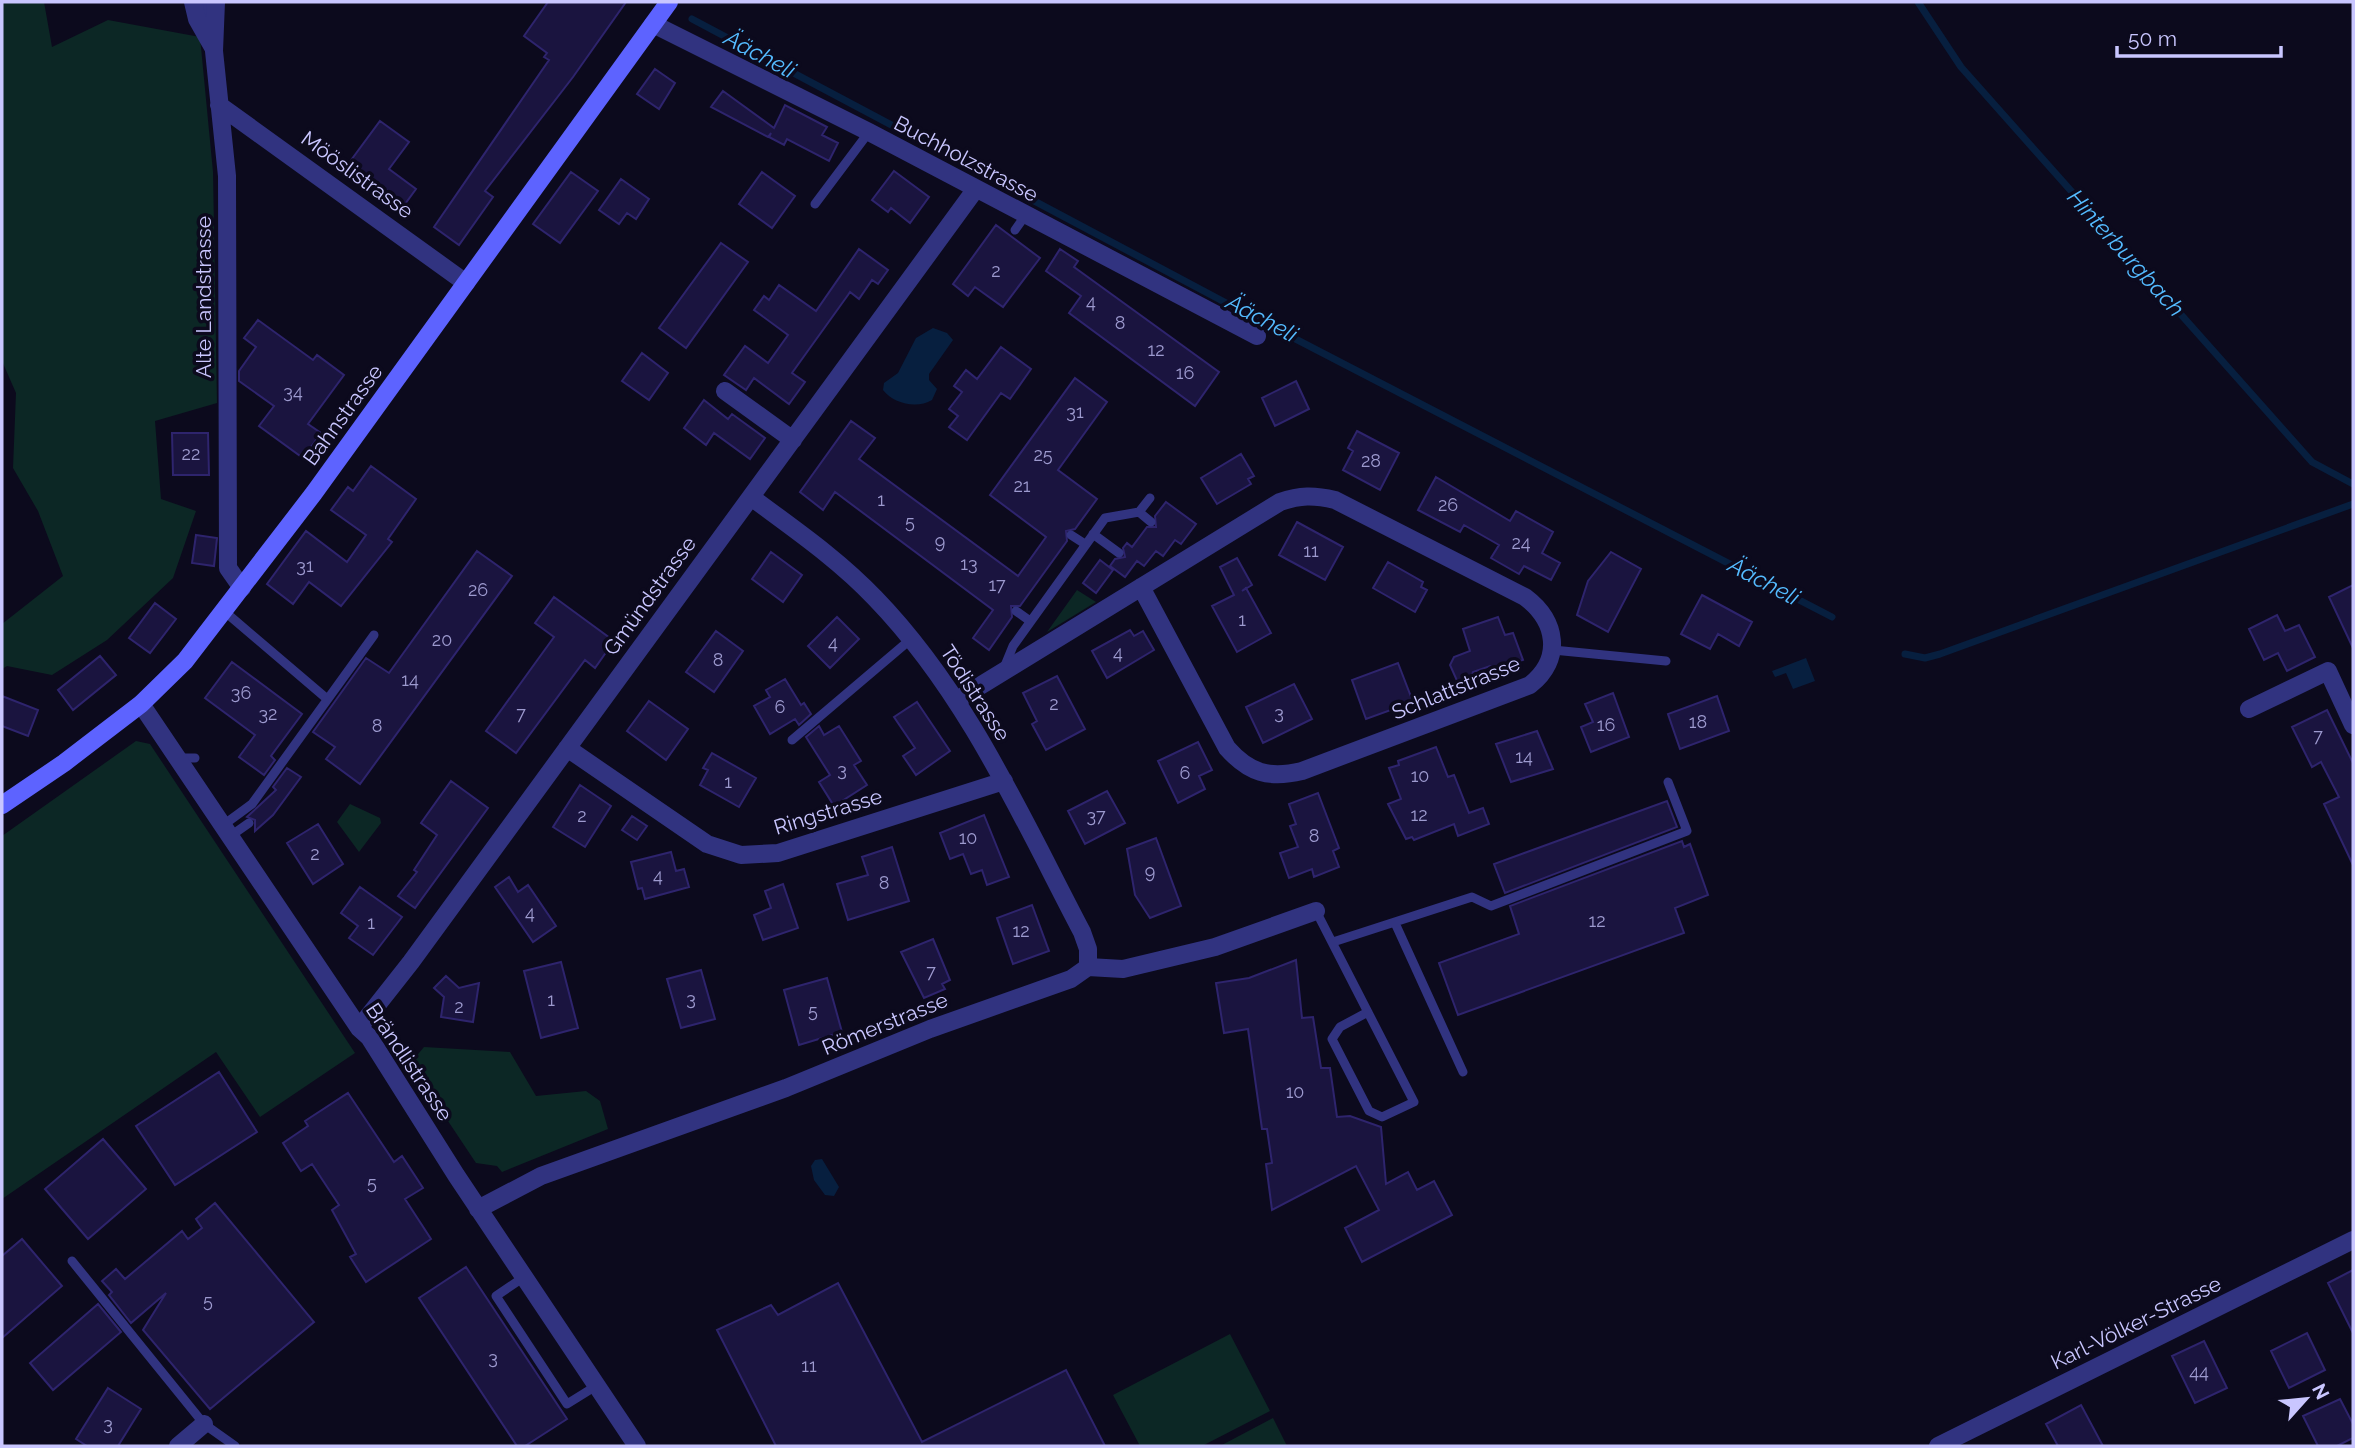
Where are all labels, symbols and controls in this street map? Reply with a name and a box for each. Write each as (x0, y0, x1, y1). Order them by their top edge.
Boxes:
scale bar (2117, 14, 2282, 58)
water label: Äächeli (718, 23, 801, 84)
text: 50 m (2128, 26, 2177, 51)
street label: Buchholzstrasse (890, 110, 1043, 207)
street label: Mööslistrasse (296, 126, 418, 224)
water label: Hinterburgbach (2062, 184, 2190, 322)
street label: Alte Landstrasse (191, 216, 216, 378)
house number: 2 (991, 260, 1001, 281)
water label: Äächeli (1220, 287, 1303, 348)
house number: 4 (1086, 291, 1096, 312)
house number: 8 (1115, 312, 1125, 333)
house number: 12 (1147, 339, 1165, 360)
street label: Bahnstrasse (298, 359, 388, 470)
house number: 16 (1176, 362, 1194, 383)
house number: 34 (283, 381, 303, 402)
house number: 31 (1066, 401, 1084, 422)
house number: 22 (182, 443, 200, 464)
house number: 25 (1033, 444, 1053, 465)
house number: 28 (1361, 450, 1381, 471)
house number: 21 (1013, 475, 1031, 496)
house number: 1 (877, 489, 885, 510)
house number: 26 (1438, 494, 1458, 515)
house number: 5 (905, 511, 915, 532)
street label: Gmündstrasse (598, 531, 701, 660)
house number: 9 (935, 531, 945, 552)
house number: 24 (1511, 532, 1531, 553)
house number: 11 (1303, 540, 1319, 561)
water label: Äächeli (1722, 550, 1805, 611)
house number: 13 (960, 553, 978, 574)
house number: 31 (296, 555, 314, 576)
house number: 17 (988, 574, 1006, 595)
house number: 26 (468, 579, 488, 600)
house number: 1 (1238, 609, 1246, 630)
house number: 20 (432, 629, 452, 650)
house number: 4 (828, 632, 838, 653)
street label: Tödistrasse (935, 640, 1016, 745)
house number: 4 (1113, 642, 1123, 663)
house number: 8 (713, 649, 723, 670)
street label: Schlattstrasse (1388, 650, 1524, 725)
house number: 14 (401, 669, 419, 690)
house number: 36 (231, 682, 251, 703)
house number: 2 (1049, 693, 1059, 714)
house number: 6 (775, 696, 786, 717)
house number: 3 (1274, 702, 1284, 723)
house number: 32 (259, 703, 278, 724)
house number: 7 (516, 703, 526, 724)
house number: 18 (1689, 711, 1707, 732)
house number: 16 (1597, 714, 1615, 735)
house number: 8 (372, 715, 382, 736)
house number: 7 (2313, 725, 2323, 746)
house number: 14 (1515, 746, 1533, 767)
house number: 3 (837, 759, 847, 780)
house number: 6 (1180, 762, 1191, 783)
house number: 10 (1411, 765, 1429, 786)
house number: 1 (724, 771, 732, 792)
street label: Ringstrasse (771, 783, 885, 840)
house number: 12 (1410, 804, 1428, 825)
house number: 2 (577, 805, 587, 826)
house number: 37 (1086, 805, 1106, 826)
house number: 8 (1309, 825, 1319, 846)
house number: 10 (959, 827, 977, 848)
house number: 2 (310, 843, 320, 864)
house number: 9 (1145, 861, 1155, 882)
house number: 4 (653, 865, 663, 886)
house number: 8 (879, 872, 889, 893)
house number: 4 (525, 902, 535, 923)
house number: 12 (1588, 910, 1606, 931)
house number: 1 (367, 912, 375, 933)
house number: 12 (1012, 920, 1030, 941)
house number: 7 (926, 961, 936, 982)
street label: Römerstrasse (818, 987, 951, 1060)
house number: 3 (686, 988, 696, 1009)
house number: 1 (547, 989, 555, 1010)
house number: 2 (454, 996, 464, 1017)
street label: Brändlistrasse (361, 998, 458, 1125)
house number: 5 (808, 1000, 818, 1021)
house number: 10 (1286, 1081, 1304, 1102)
house number: 5 (367, 1172, 377, 1193)
street label: Karl-Völker-Strasse (2047, 1271, 2225, 1375)
house number: 5 (203, 1290, 213, 1311)
house number: 3 (488, 1347, 498, 1368)
house number: 11 (801, 1355, 817, 1376)
house number: 44 (2189, 1361, 2209, 1382)
north arrow (2271, 1364, 2341, 1434)
text: N (2308, 1380, 2334, 1403)
house number: 3 (103, 1413, 113, 1434)

